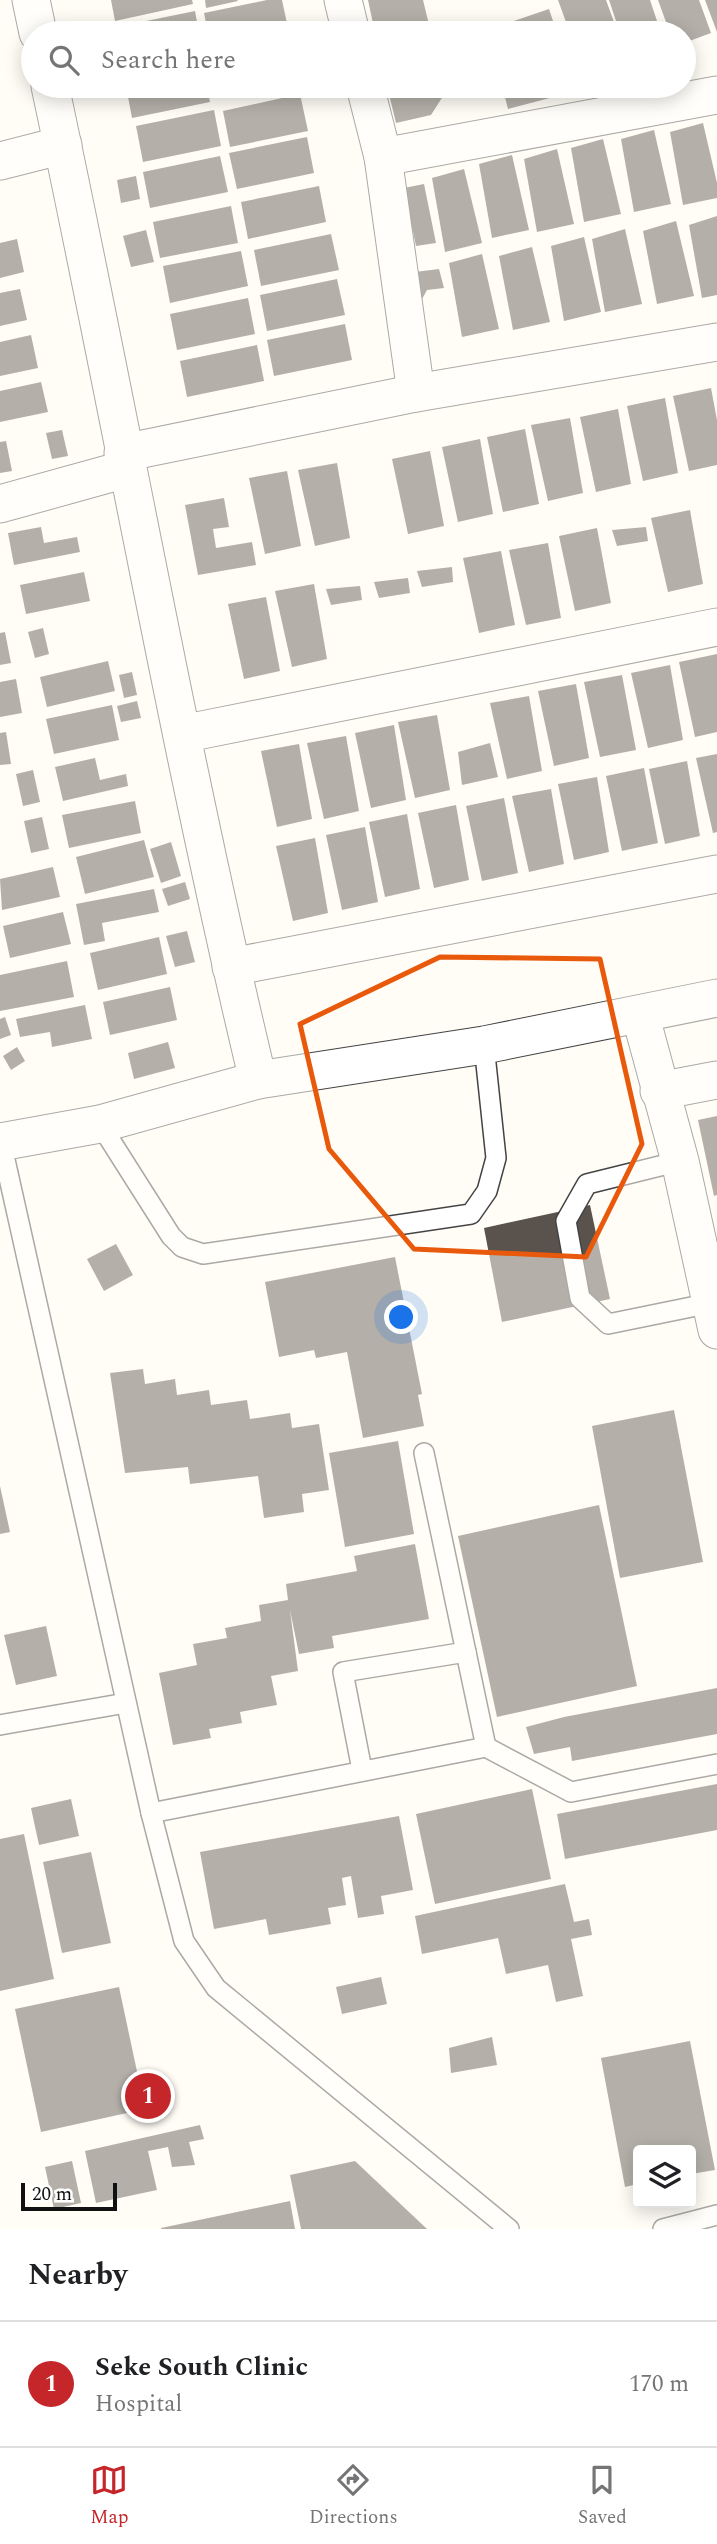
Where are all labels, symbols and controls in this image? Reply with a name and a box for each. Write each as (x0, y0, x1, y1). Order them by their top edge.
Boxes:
search box (21, 21, 696, 98)
text: Search here (101, 40, 236, 80)
icon: search (45, 41, 83, 79)
your location (384, 1300, 418, 1334)
pin: 1 (125, 2070, 171, 2122)
map controls (633, 2145, 696, 2208)
button: layers (633, 2145, 696, 2208)
scale bar (21, 2180, 117, 2212)
text: 20 m (32, 2180, 72, 2209)
text: Nearby (28, 2252, 127, 2298)
text: Seke South Clinic (95, 2347, 308, 2387)
text: 1 (45, 2367, 57, 2402)
text: 170 m (629, 2367, 689, 2402)
text: Hospital (95, 2387, 182, 2422)
tab: Map (90, 2461, 129, 2532)
tab: Directions (309, 2461, 398, 2532)
tab: Saved (578, 2461, 627, 2532)

